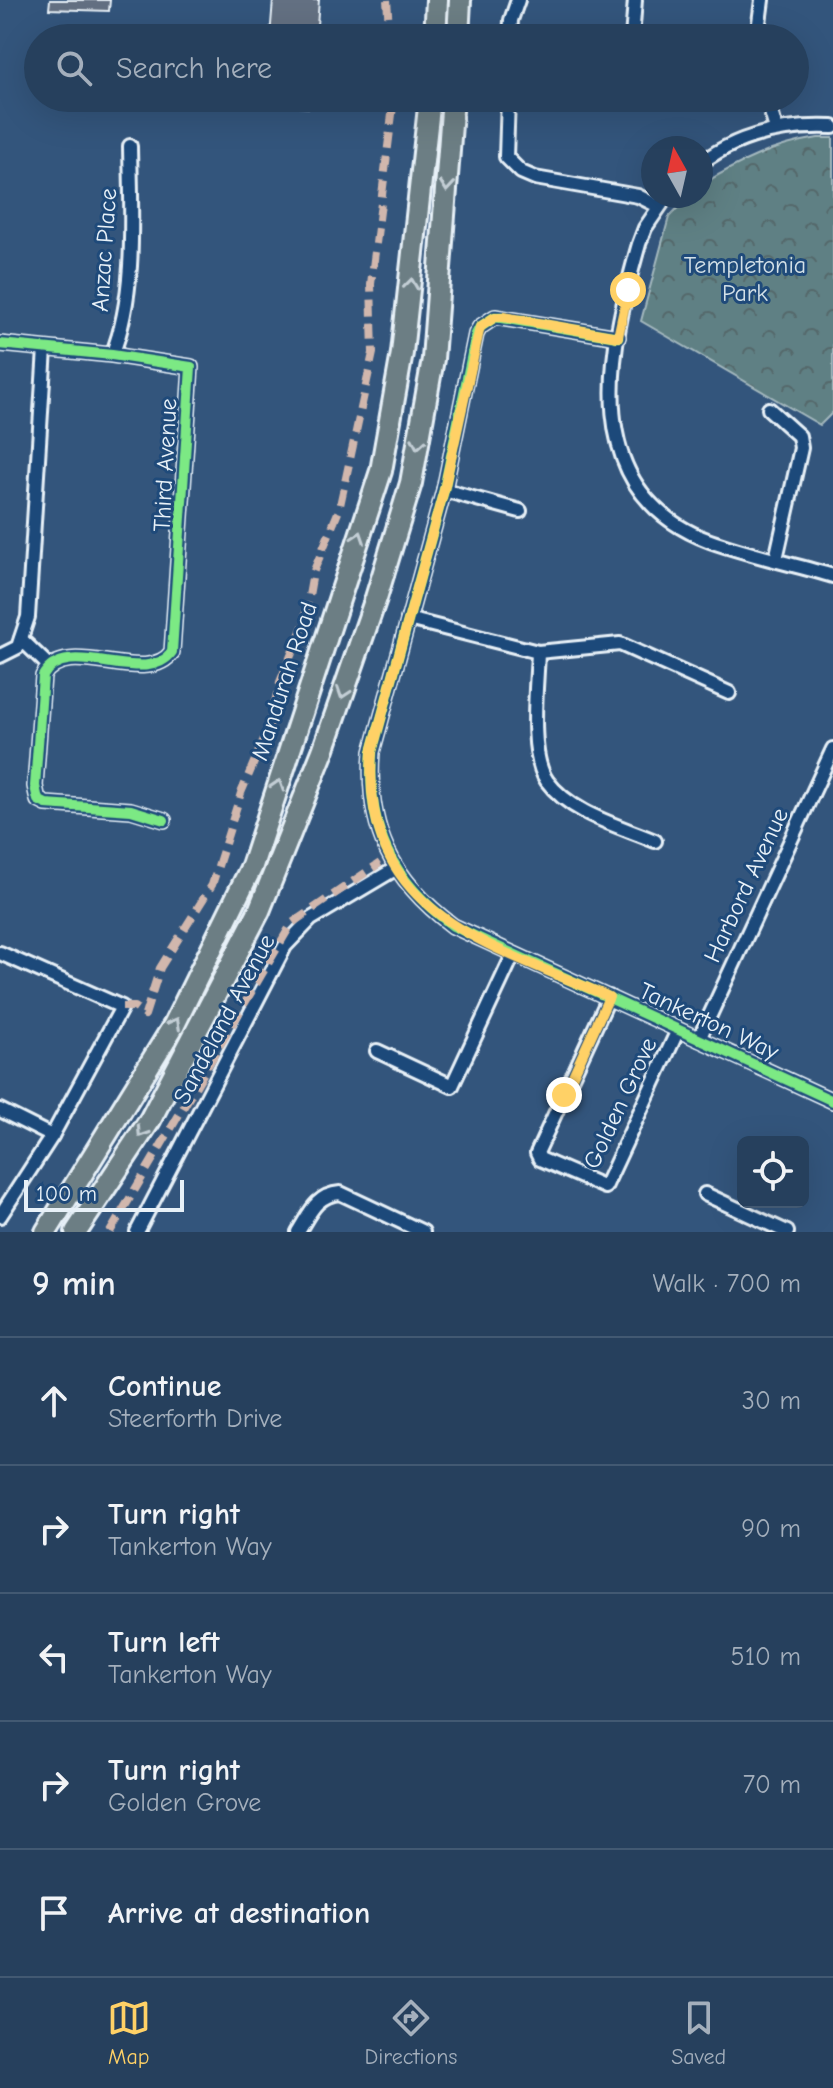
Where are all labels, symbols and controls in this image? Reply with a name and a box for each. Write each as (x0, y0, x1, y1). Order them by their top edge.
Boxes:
search box (24, 24, 809, 112)
icon: search (52, 46, 96, 90)
text: Search here (116, 51, 272, 86)
north arrow (641, 136, 713, 208)
one-way arrow (439, 180, 456, 193)
street label: Anzac Place (86, 187, 122, 313)
park label: Templetonia Park (684, 251, 806, 307)
route start (610, 272, 646, 308)
one-way arrow (402, 277, 419, 290)
street label: Third Avenue (148, 398, 182, 532)
one-way arrow (410, 437, 427, 451)
one-way arrow (349, 531, 365, 545)
street label: Mandurah Road (245, 598, 323, 764)
one-way arrow (337, 685, 353, 699)
one-way arrow (269, 778, 285, 792)
street label: Harbord Avenue (698, 803, 794, 967)
street label: Sandeland Avenue (167, 929, 281, 1109)
street label: Tankerton Way (635, 976, 784, 1066)
one-way arrow (165, 1016, 180, 1031)
street label: Golden Grove (577, 1033, 663, 1173)
route end (546, 1077, 582, 1113)
one-way arrow (137, 1123, 152, 1137)
map controls (737, 1136, 809, 1208)
button: locate (737, 1136, 809, 1208)
scale bar (24, 1176, 184, 1212)
text: 100 m (36, 1181, 97, 1207)
text: 9 min (32, 1264, 116, 1304)
text: Walk · 700 m (652, 1269, 801, 1299)
text: Continue (108, 1369, 222, 1404)
icon: ahead (32, 1379, 76, 1423)
text: 30 m (742, 1386, 801, 1416)
text: Steerforth Drive (108, 1404, 282, 1434)
text: Turn right (108, 1497, 240, 1532)
icon: right (32, 1507, 76, 1551)
text: 90 m (741, 1514, 801, 1544)
text: Tankerton Way (108, 1532, 272, 1562)
text: Turn left (108, 1625, 220, 1660)
icon: left (32, 1635, 76, 1679)
text: 510 m (731, 1642, 801, 1672)
text: Tankerton Way (108, 1660, 272, 1690)
text: Turn right (108, 1753, 240, 1788)
icon: right (32, 1763, 76, 1807)
text: 70 m (743, 1770, 801, 1800)
text: Golden Grove (108, 1788, 261, 1818)
icon: arrive (32, 1891, 76, 1935)
text: Arrive at destination (108, 1896, 370, 1931)
tab: Map (107, 1996, 151, 2070)
tab: Directions (365, 1996, 458, 2070)
tab: Saved (671, 1996, 726, 2070)

